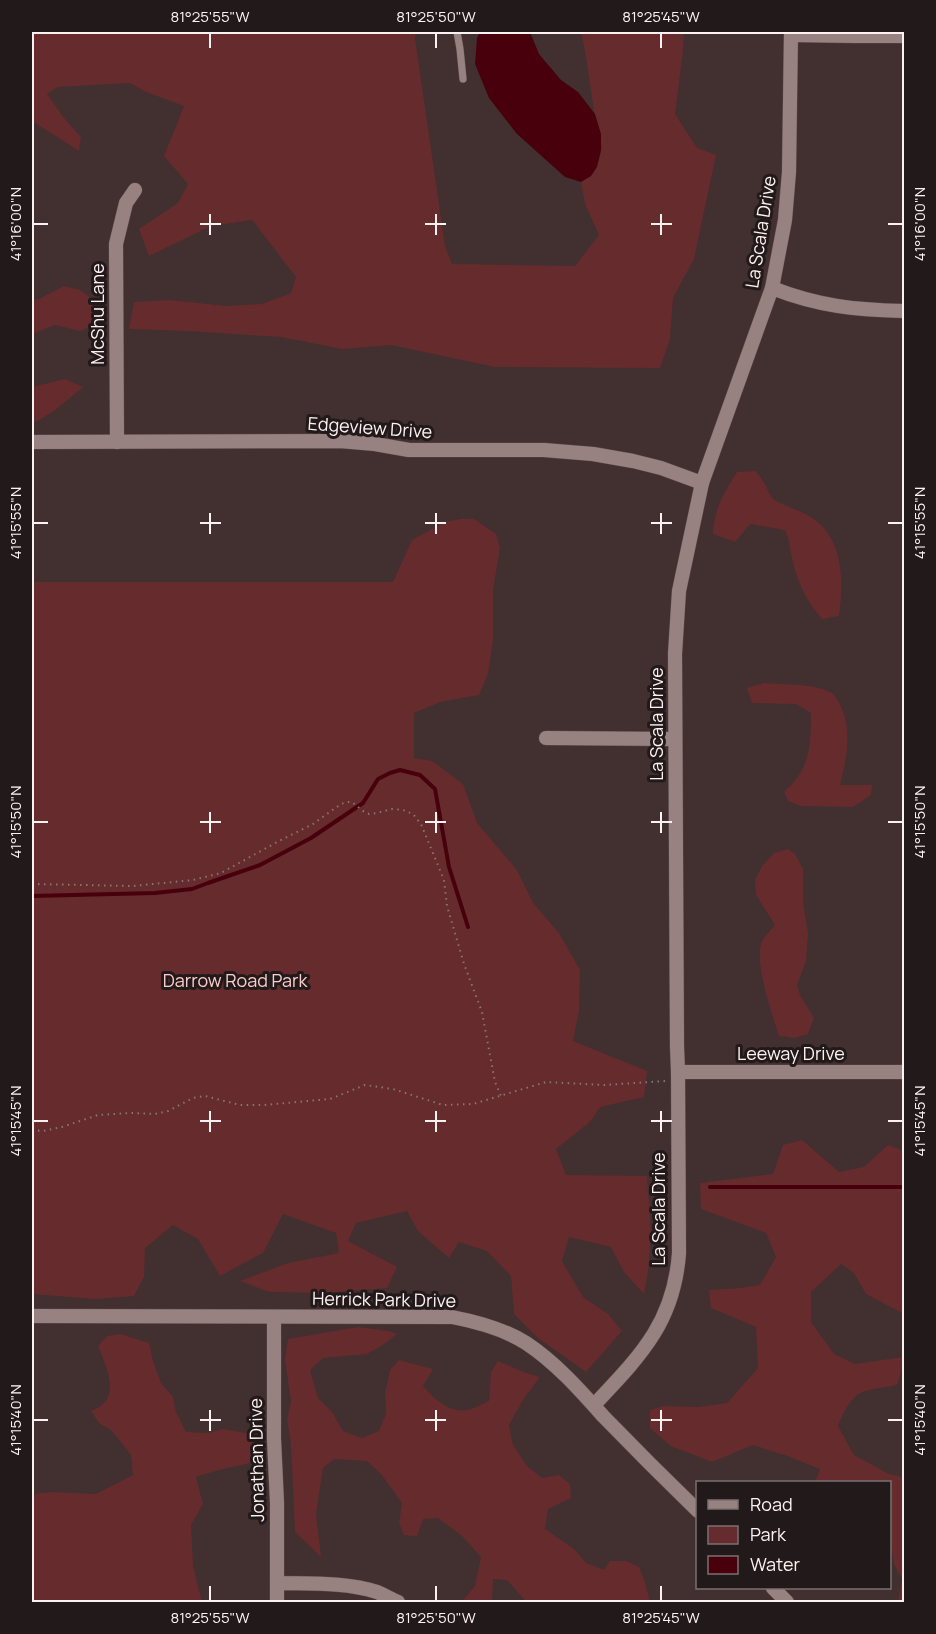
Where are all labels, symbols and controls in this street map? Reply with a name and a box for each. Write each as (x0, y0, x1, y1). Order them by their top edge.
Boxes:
text: 81°25'55"W (171, 6, 249, 27)
text: 81°25'50"W (396, 6, 476, 27)
text: 81°25'45"W (622, 6, 700, 27)
street label: La Scala Drive (739, 174, 781, 290)
text: 41°16'00"N (5, 187, 26, 261)
text: 41°16'00"N (909, 187, 930, 261)
street label: McShu Lane (85, 263, 109, 365)
street label: Edgeview Drive (307, 411, 433, 443)
text: 41°15'55"N (5, 487, 26, 559)
text: 41°15'55"N (909, 487, 930, 559)
street label: La Scala Drive (644, 667, 668, 781)
text: 41°15'50"N (5, 785, 26, 859)
text: 41°15'50"N (909, 785, 930, 859)
park label: Darrow Road Park (163, 968, 308, 992)
street label: Leeway Drive (737, 1041, 845, 1065)
text: 41°15'45"N (5, 1085, 26, 1157)
text: 41°15'45"N (909, 1085, 930, 1157)
street label: La Scala Drive (646, 1152, 670, 1266)
street label: Herrick Park Drive (312, 1286, 456, 1312)
text: 41°15'40"N (5, 1384, 26, 1456)
text: 41°15'40"N (909, 1384, 930, 1456)
street label: Jonathan Drive (243, 1398, 269, 1522)
legend (696, 1481, 891, 1589)
text: Road (750, 1492, 793, 1516)
text: Park (750, 1522, 787, 1546)
text: Water (750, 1552, 800, 1576)
text: 81°25'55"W (171, 1607, 249, 1628)
text: 81°25'50"W (396, 1607, 476, 1628)
text: 81°25'45"W (622, 1607, 700, 1628)

